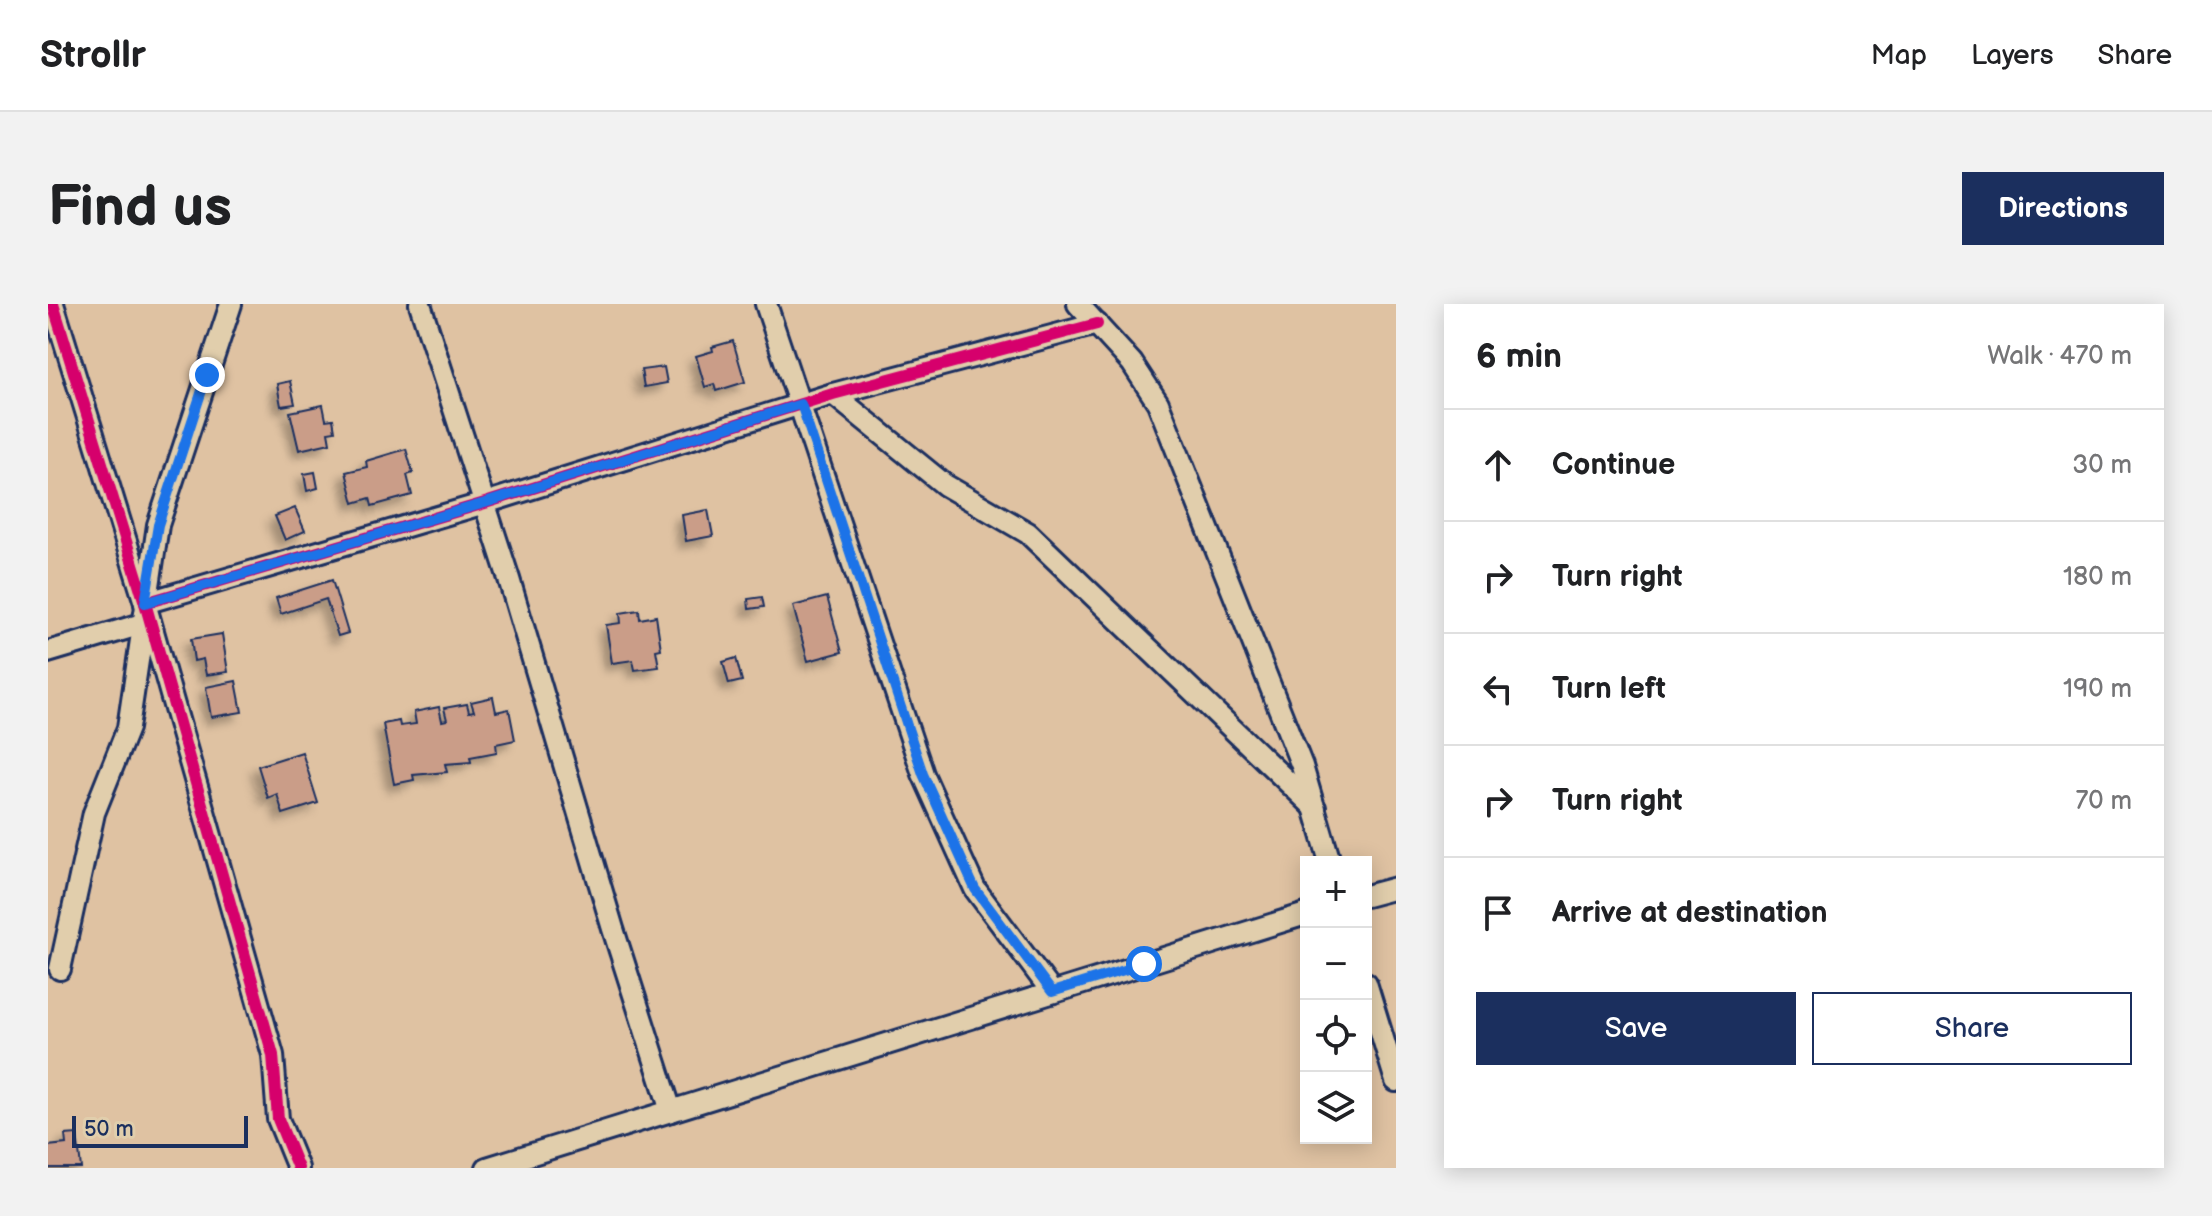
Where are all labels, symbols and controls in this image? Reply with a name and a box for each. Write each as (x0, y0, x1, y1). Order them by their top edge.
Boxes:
text: Strollr (40, 33, 146, 78)
text: Map (1871, 39, 1927, 72)
text: Layers (1971, 39, 2054, 72)
text: Share (2098, 39, 2172, 72)
button: Directions (1962, 172, 2164, 245)
text: Find us (48, 175, 232, 242)
text: 6 min (1476, 336, 1562, 377)
text: Walk · 470 m (1987, 341, 2132, 372)
route end (189, 357, 225, 393)
icon: ahead (1476, 443, 1520, 487)
text: Continue (1552, 447, 1675, 483)
text: 30 m (2072, 450, 2132, 481)
icon: right (1476, 555, 1520, 599)
text: Turn right (1552, 559, 1683, 595)
text: 180 m (2063, 562, 2132, 593)
icon: left (1476, 667, 1520, 711)
text: Turn left (1552, 671, 1666, 707)
text: 190 m (2063, 674, 2132, 705)
icon: right (1476, 779, 1520, 823)
text: Turn right (1552, 783, 1683, 819)
text: 70 m (2075, 786, 2132, 817)
map controls (1300, 856, 1372, 1144)
button: + (1300, 856, 1372, 928)
icon: arrive (1476, 891, 1520, 935)
text: Arrive at destination (1552, 895, 1828, 931)
button: − (1300, 928, 1372, 1000)
route start (1126, 946, 1162, 982)
button: Save (1476, 992, 1796, 1065)
button: Share (1812, 992, 2132, 1065)
button: locate (1300, 1000, 1372, 1072)
button: layers (1300, 1072, 1372, 1144)
scale bar (72, 1112, 248, 1148)
text: 50 m (84, 1116, 134, 1143)

